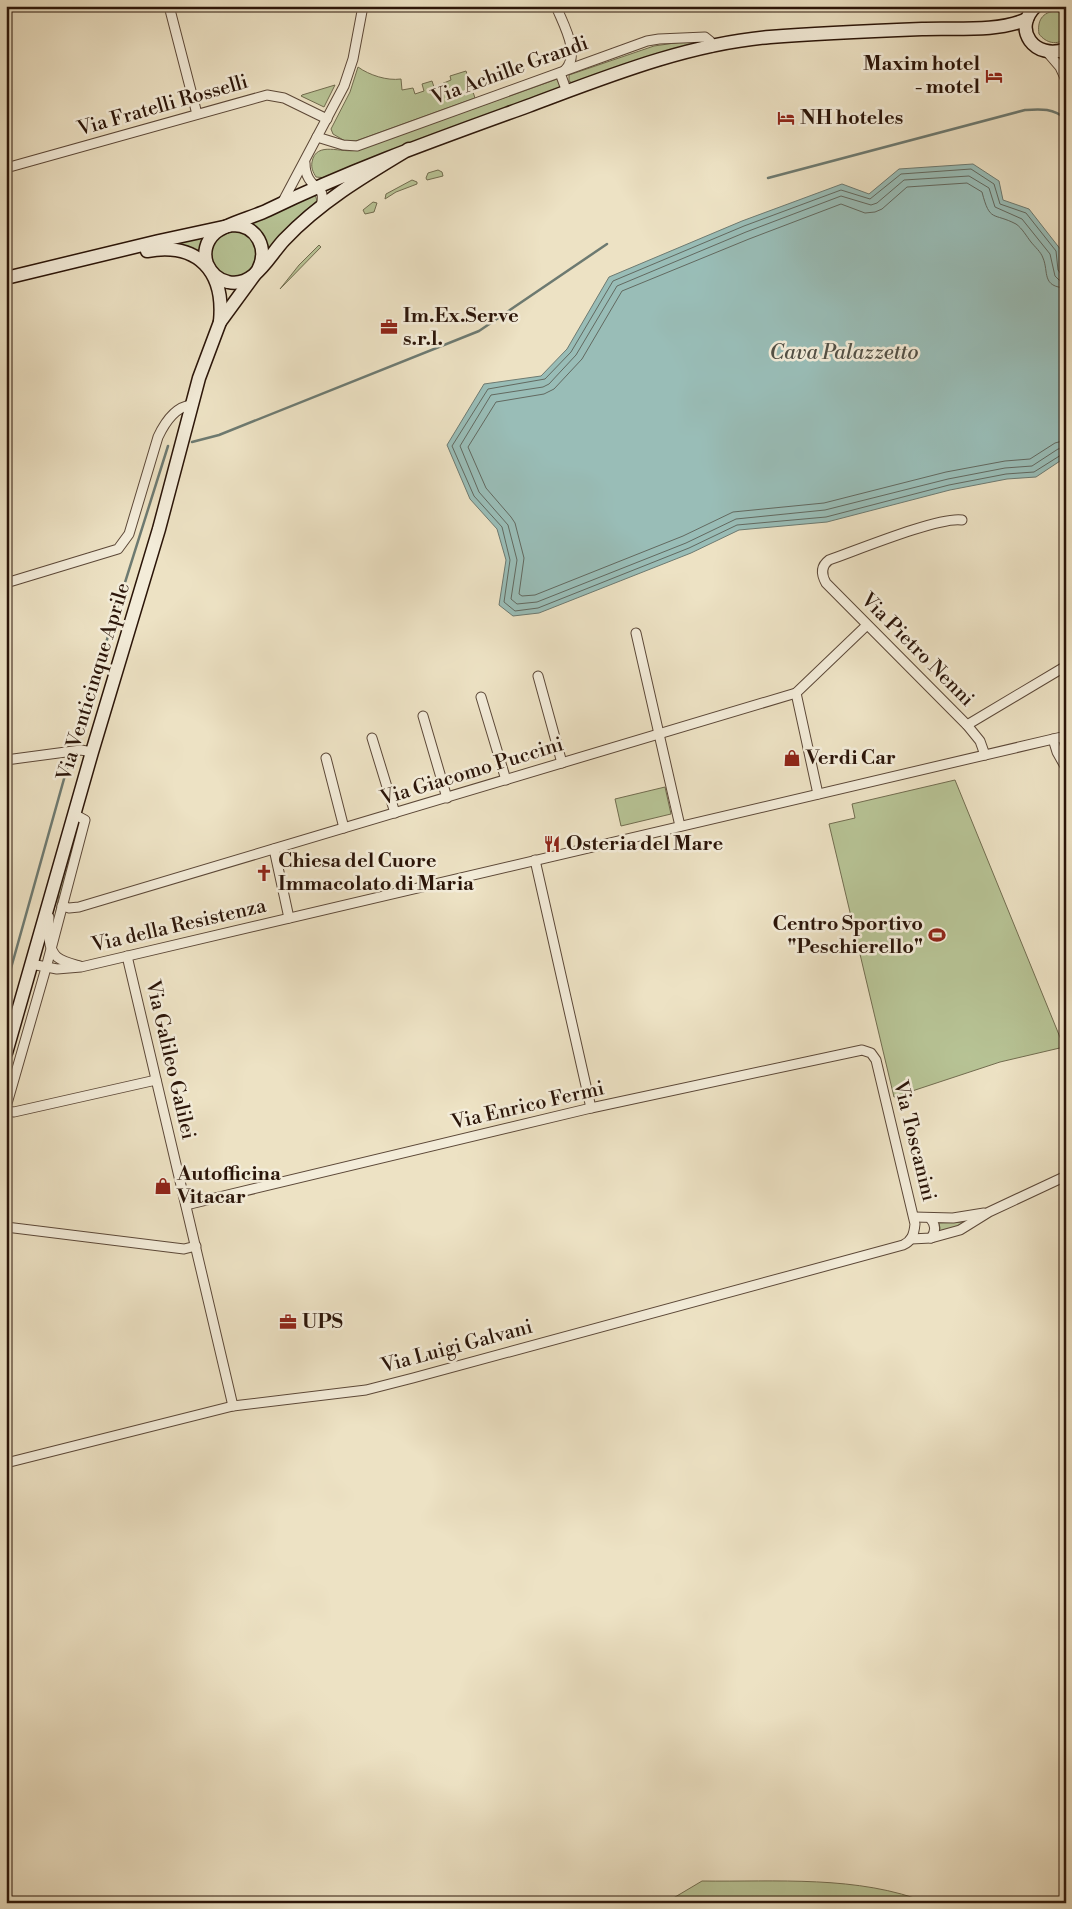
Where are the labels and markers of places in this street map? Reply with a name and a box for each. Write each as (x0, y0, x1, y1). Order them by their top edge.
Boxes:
place label: Maxim hotel - motel (863, 52, 980, 100)
hotel icon: Maxim hotel - motel (984, 66, 1004, 86)
place label: NH hoteles (800, 106, 903, 131)
hotel icon: NH hoteles (776, 108, 796, 128)
place label: Im.Ex.Serve s.r.l. (403, 304, 519, 352)
office icon: Im.Ex.Serve s.r.l. (379, 317, 399, 337)
place label: Verdi Car (805, 746, 896, 771)
shop icon: Verdi Car (782, 748, 802, 768)
place label: Osteria del Mare (566, 832, 723, 857)
restaurant icon: Osteria del Mare (542, 834, 562, 854)
place label: Chiesa del Cuore Immacolato di Maria (278, 849, 474, 897)
church icon: Chiesa del Cuore Immacolato di Maria (254, 863, 274, 883)
place label: Centro Sportivo "Peschierello" (772, 912, 923, 960)
sports icon: Centro Sportivo "Peschierello" (927, 925, 947, 945)
place label: Autofficina Vitacar (176, 1162, 281, 1210)
shop icon: Autofficina Vitacar (153, 1176, 173, 1196)
place label: UPS (302, 1310, 343, 1335)
office icon: UPS (278, 1312, 298, 1332)

